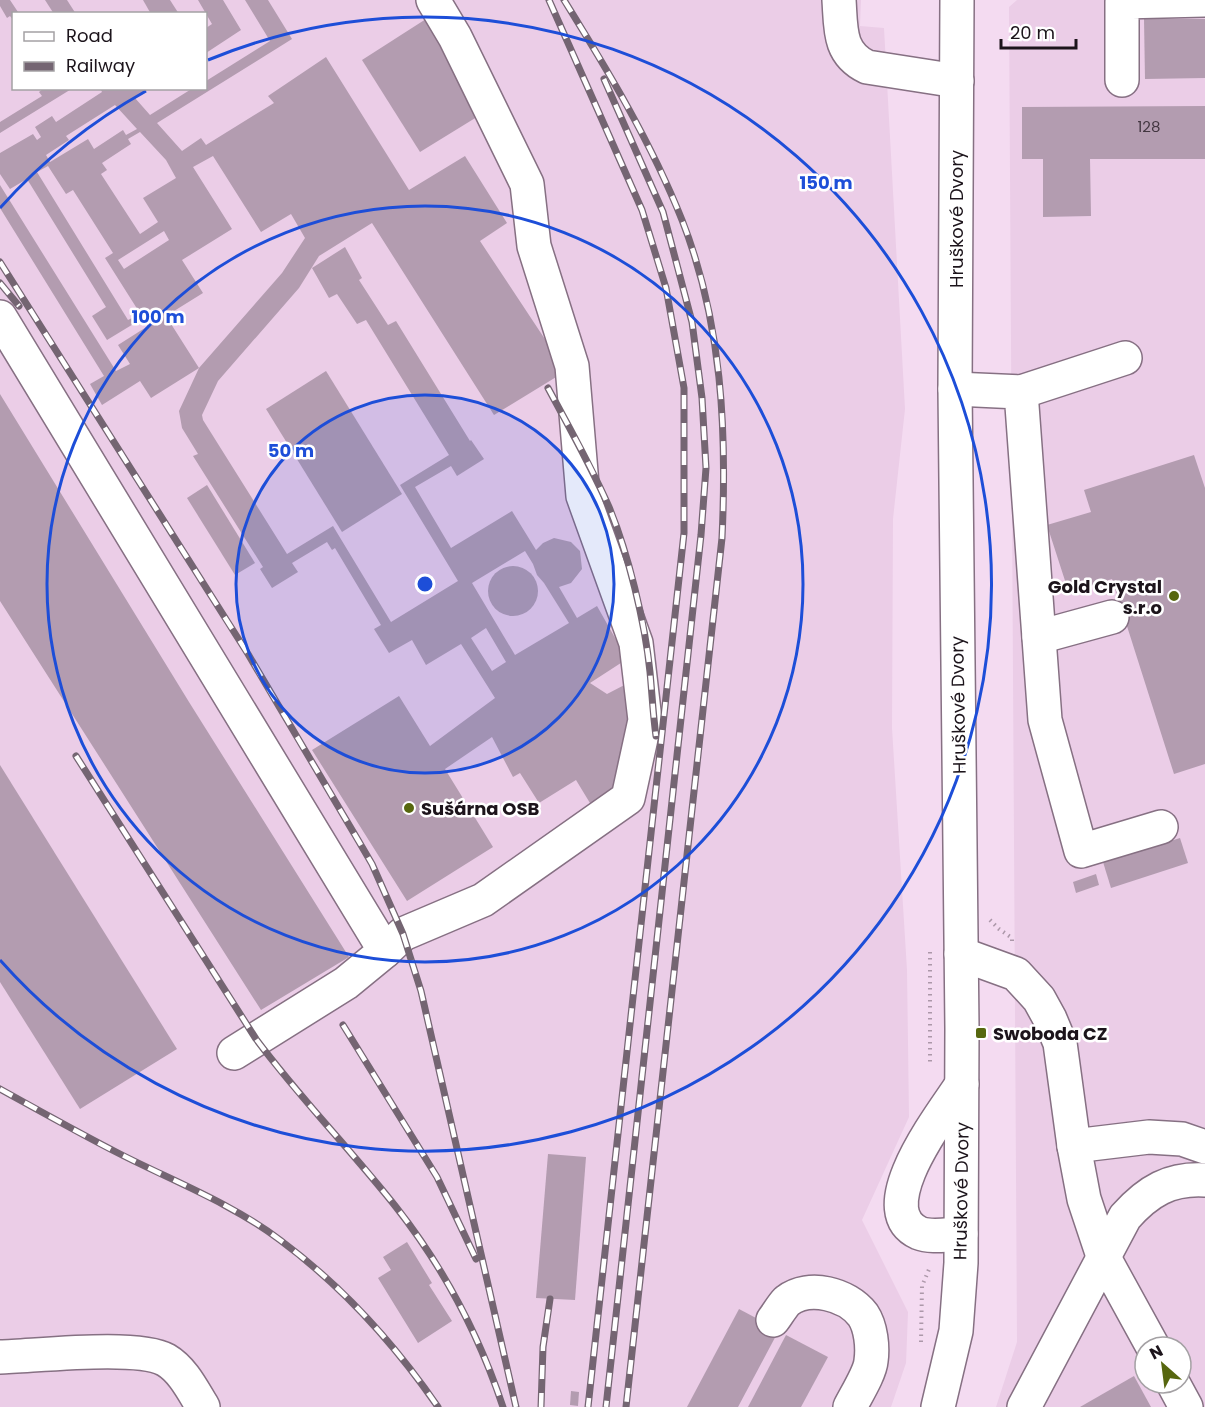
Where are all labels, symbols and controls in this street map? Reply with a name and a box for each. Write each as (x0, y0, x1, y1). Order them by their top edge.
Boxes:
legend (12, 12, 207, 90)
scale bar (1001, 12, 1076, 50)
text: 20 m (1010, 20, 1055, 45)
text: Road (66, 23, 113, 48)
text: Railway (66, 53, 135, 78)
house number: 128 (1138, 116, 1160, 137)
street label: Hruškové Dvory (944, 150, 969, 288)
text: 150 m (799, 170, 853, 195)
text: 100 m (131, 304, 185, 329)
text: 50 m (268, 438, 314, 463)
centre of rings (415, 574, 435, 594)
place label: Gold Crystal s.r.o (1048, 574, 1162, 620)
marker: Gold Crystal s.r.o (1167, 589, 1181, 603)
street label: Hruškové Dvory (944, 636, 972, 774)
place label: Sušárna OSB (421, 796, 540, 821)
marker: Sušárna OSB (402, 801, 416, 815)
place label: Swoboda CZ (993, 1021, 1108, 1046)
marker: Swoboda CZ (974, 1026, 988, 1040)
street label: Hruškové Dvory (947, 1122, 975, 1260)
north arrow (1133, 1335, 1193, 1395)
text: N (1145, 1339, 1167, 1365)

